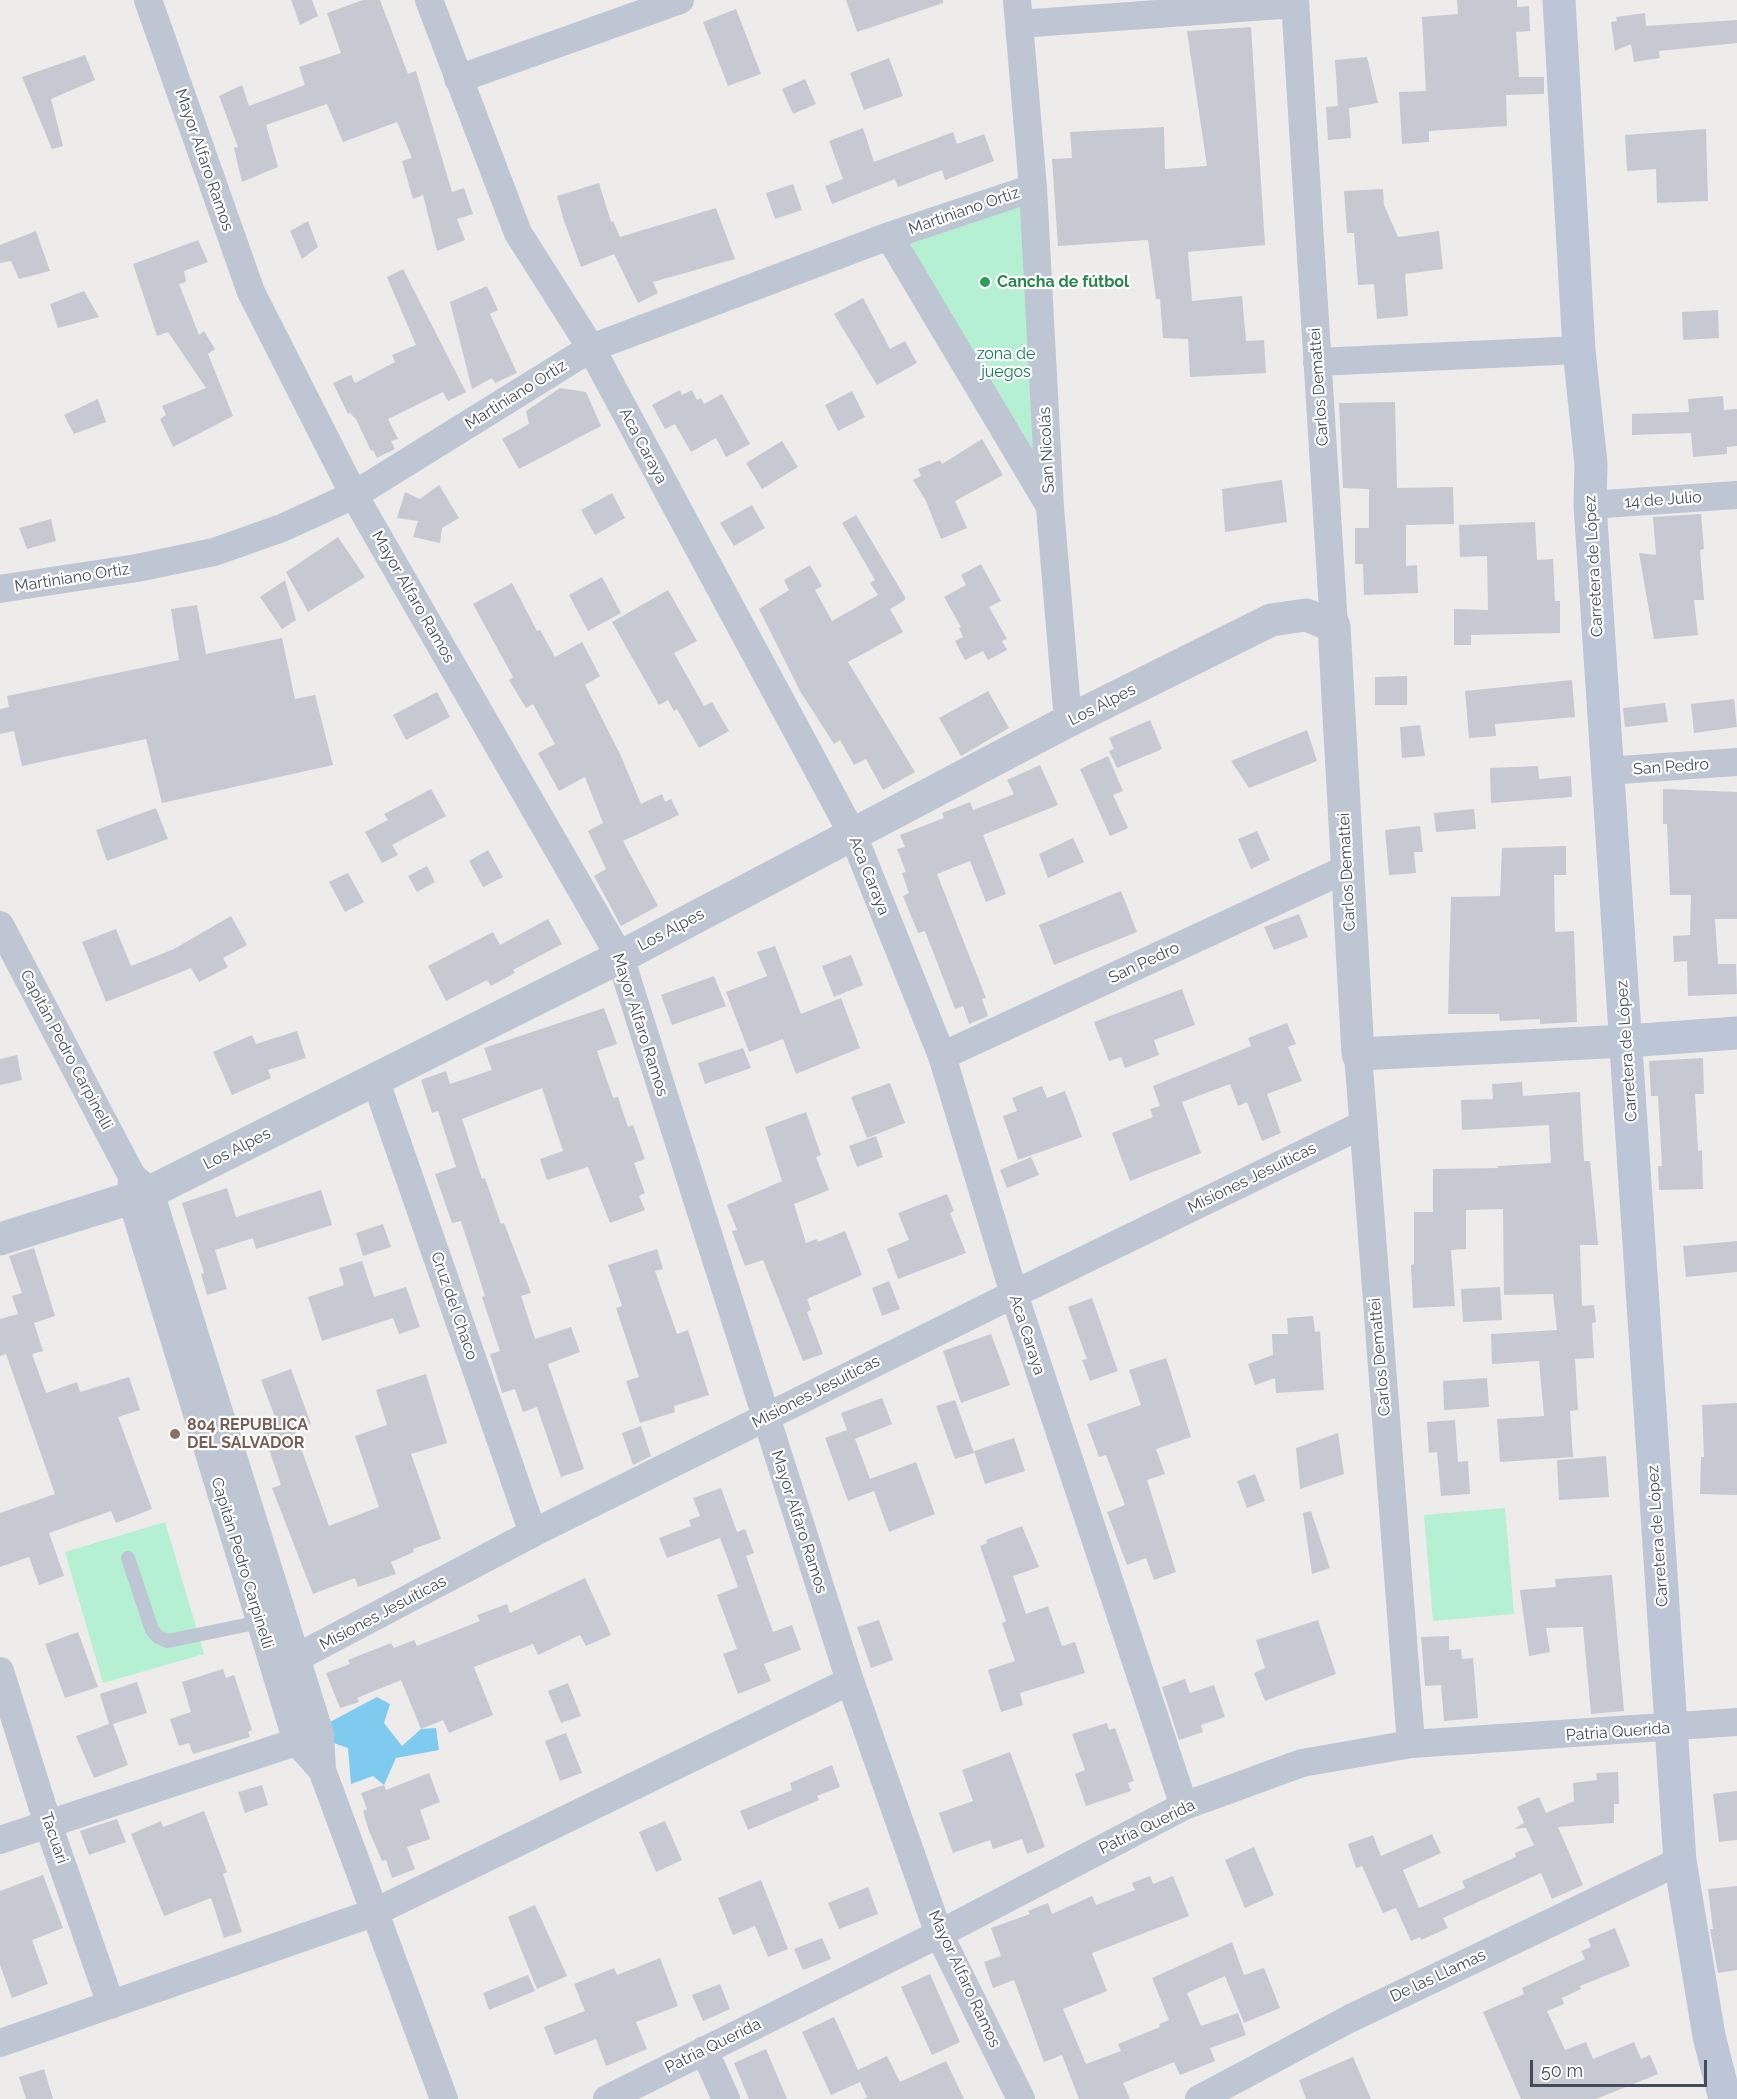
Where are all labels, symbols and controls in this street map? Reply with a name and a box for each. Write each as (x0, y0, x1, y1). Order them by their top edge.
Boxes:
street label: Mayor Alfaro Ramos (171, 86, 237, 234)
street label: Martiniano Ortiz (906, 183, 1022, 239)
place label: Cancha de fútbol (997, 272, 1129, 292)
marker: Cancha de fútbol (978, 275, 992, 289)
street label: Carlos Demattei (1305, 327, 1333, 447)
park label: zona de juegos (977, 344, 1035, 382)
street label: Martiniano Ortiz (462, 356, 570, 434)
street label: Aca Caraya (615, 405, 671, 487)
street label: San Nicolás (1035, 406, 1059, 494)
street label: 14 de Julio (1624, 488, 1702, 512)
street label: Carretera de López (1581, 495, 1607, 637)
street label: Mayor Alfaro Ramos (367, 528, 459, 666)
street label: Martiniano Ortiz (13, 559, 131, 597)
street label: Los Alpes (1065, 680, 1139, 730)
street label: San Pedro (1632, 755, 1710, 779)
street label: Carlos Demattei (1334, 812, 1360, 932)
street label: Aca Caraya (845, 834, 893, 918)
street label: Los Alpes (634, 904, 708, 956)
street label: San Pedro (1106, 938, 1182, 988)
street label: Mayor Alfaro Ramos (608, 951, 672, 1099)
street label: Capitán Pedro Carpinelli (16, 967, 116, 1133)
street label: Carretera de López (1612, 979, 1642, 1123)
street label: Los Alpes (200, 1124, 274, 1174)
street label: Misiones Jesuíticas (1185, 1139, 1319, 1217)
street label: Cruz del Chaco (427, 1249, 481, 1363)
street label: Aca Caraya (1005, 1293, 1049, 1377)
street label: Carlos Demattei (1365, 1297, 1395, 1417)
street label: Misiones Jesuíticas (749, 1352, 883, 1432)
place label: 804 REPUBLICA DEL SALVADOR (187, 1415, 308, 1453)
marker: 804 REPUBLICA DEL SALVADOR (168, 1427, 182, 1441)
street label: Mayor Alfaro Ramos (767, 1448, 831, 1596)
street label: Carretera de López (1643, 1464, 1673, 1608)
street label: Capitán Pedro Carpinelli (207, 1475, 277, 1651)
street label: Misiones Jesuíticas (316, 1572, 450, 1654)
street label: Patria Querida (1565, 1719, 1671, 1745)
street label: Patria Querida (1096, 1795, 1198, 1859)
street label: Tacuari (36, 1810, 72, 1866)
street label: Mayor Alfaro Ramos (924, 1907, 1004, 2051)
street label: De las Llamas (1387, 1945, 1489, 2007)
street label: Patria Querida (662, 2014, 764, 2078)
scale bar (1533, 2048, 1710, 2086)
text: 50 m (1541, 2060, 1583, 2081)

